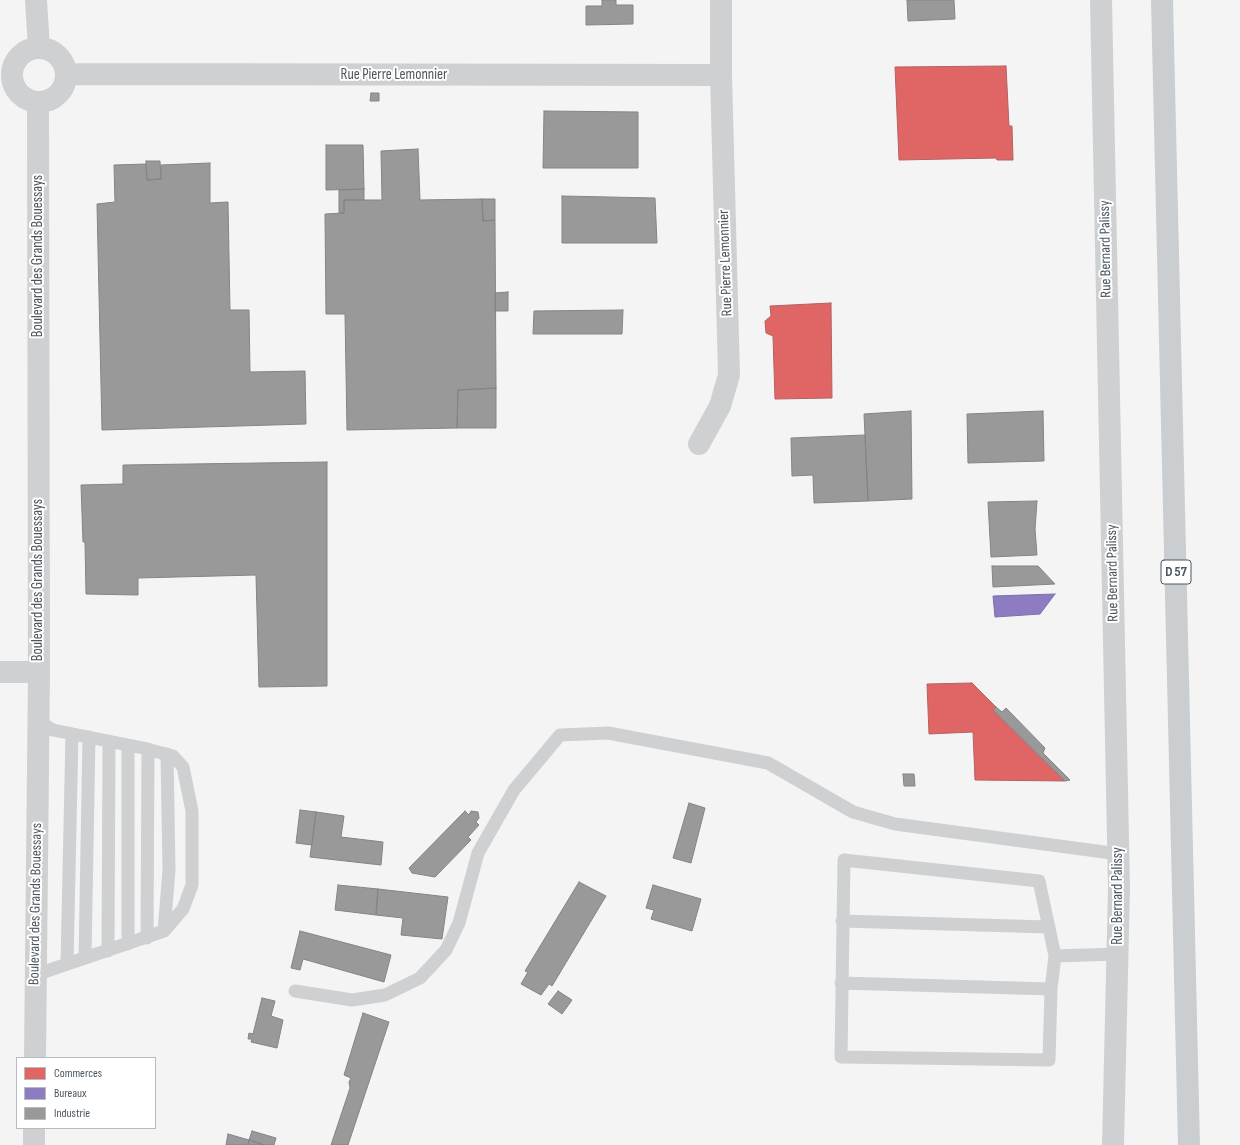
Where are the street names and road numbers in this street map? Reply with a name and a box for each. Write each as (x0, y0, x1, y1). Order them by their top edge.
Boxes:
street label: Rue Pierre Lemonnier (341, 66, 447, 84)
street label: Boulevard des Grands Bouessays (29, 175, 47, 337)
street label: Rue Bernard Palissy (1096, 200, 1116, 298)
street label: Rue Pierre Lemonnier (715, 209, 737, 317)
street label: Boulevard des Grands Bouessays (29, 499, 47, 661)
street label: Rue Bernard Palissy (1103, 524, 1123, 622)
road number: D 57 (1161, 560, 1191, 584)
street label: Boulevard des Grands Bouessays (26, 823, 46, 985)
street label: Rue Bernard Palissy (1109, 847, 1127, 945)

